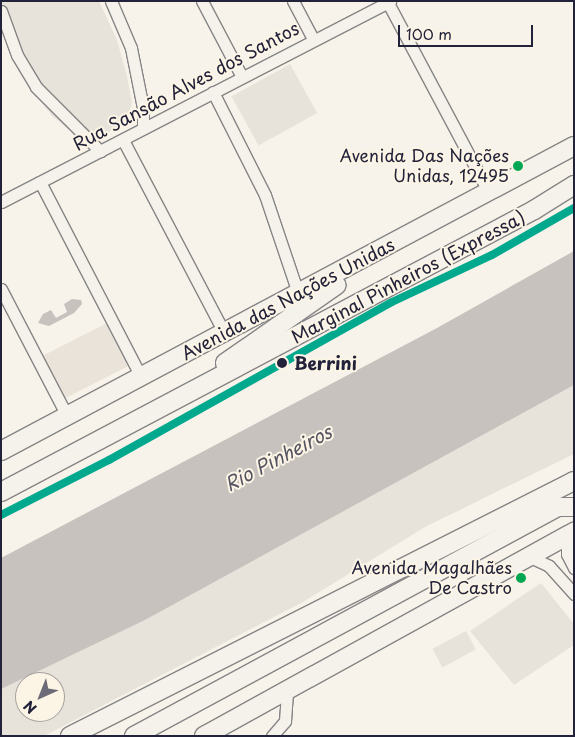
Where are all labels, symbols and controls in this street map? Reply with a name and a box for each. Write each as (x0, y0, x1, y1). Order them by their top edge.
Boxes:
scale bar (400, 15, 535, 47)
street label: Rua Sansão Alves dos Santos (69, 17, 303, 155)
text: 100 m (406, 22, 452, 45)
place label: Avenida Das Nações Unidas, 12495 (342, 146, 509, 186)
marker: Avenida Das Nações Unidas, 12495 (513, 161, 523, 171)
street label: Marginal Pinheiros (Expressa) (287, 206, 529, 348)
street label: Avenida das Nações Unidas (178, 233, 398, 365)
place label: Berrini (294, 352, 357, 374)
marker: Berrini (273, 354, 291, 372)
water label: Rio Pinheiros (220, 420, 336, 496)
place label: Avenida Magalhães De Castro (352, 558, 512, 598)
marker: Avenida Magalhães De Castro (516, 573, 526, 583)
north arrow (15, 672, 65, 722)
text: N (19, 696, 41, 719)

